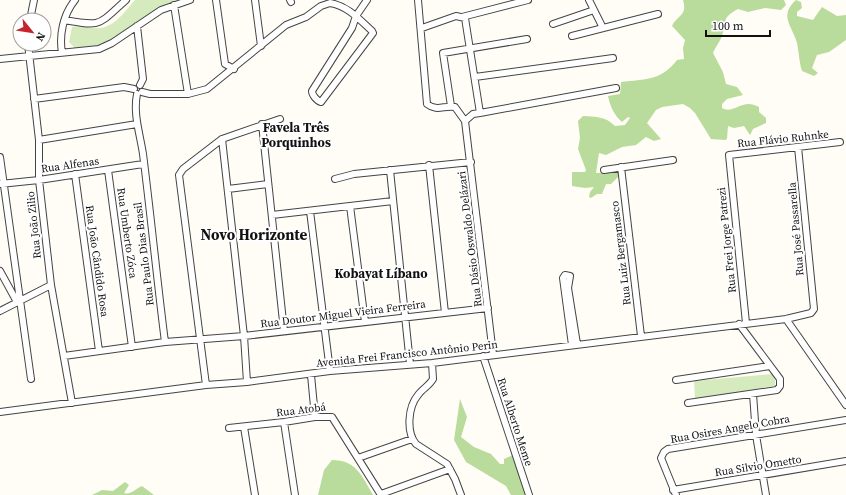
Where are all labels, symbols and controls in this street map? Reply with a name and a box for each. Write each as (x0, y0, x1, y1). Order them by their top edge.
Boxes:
north arrow (12, 12, 52, 52)
scale bar (706, 12, 770, 38)
text: 100 m (712, 18, 744, 34)
text: N (32, 30, 49, 44)
district label: Favela Três Porquinhos (261, 119, 331, 151)
street label: Rua Flávio Ruhnke (736, 127, 830, 151)
street label: Rua Alfenas (40, 153, 100, 177)
street label: Rua Dásio Oswaldo Delázari (454, 170, 486, 308)
street label: Rua José Passarella (784, 181, 808, 276)
street label: Rua Frei Jorge Patrezi (714, 186, 740, 294)
street label: Rua Umberto Zóca (113, 187, 141, 280)
street label: Rua João Zilio (23, 191, 45, 259)
street label: Rua Luiz Bergamasco (607, 200, 635, 306)
street label: Rua Paulo Dias Brasil (130, 201, 158, 307)
street label: Rua João Cândido Rosa (82, 204, 112, 318)
district label: Novo Horizonte (201, 224, 308, 245)
district label: Kobayat Líbano (334, 265, 428, 282)
street label: Rua Doutor Miguel Vieira Ferreira (259, 296, 427, 332)
street label: Avenida Frei Francisco Antônio Perin (315, 337, 499, 371)
street label: Rua Alberto Meme (494, 376, 536, 468)
street label: Rua Atobá (275, 399, 327, 421)
street label: Rua Osires Angelo Cobra (669, 411, 791, 447)
street label: Rua Silvio Ometto (714, 452, 802, 480)

